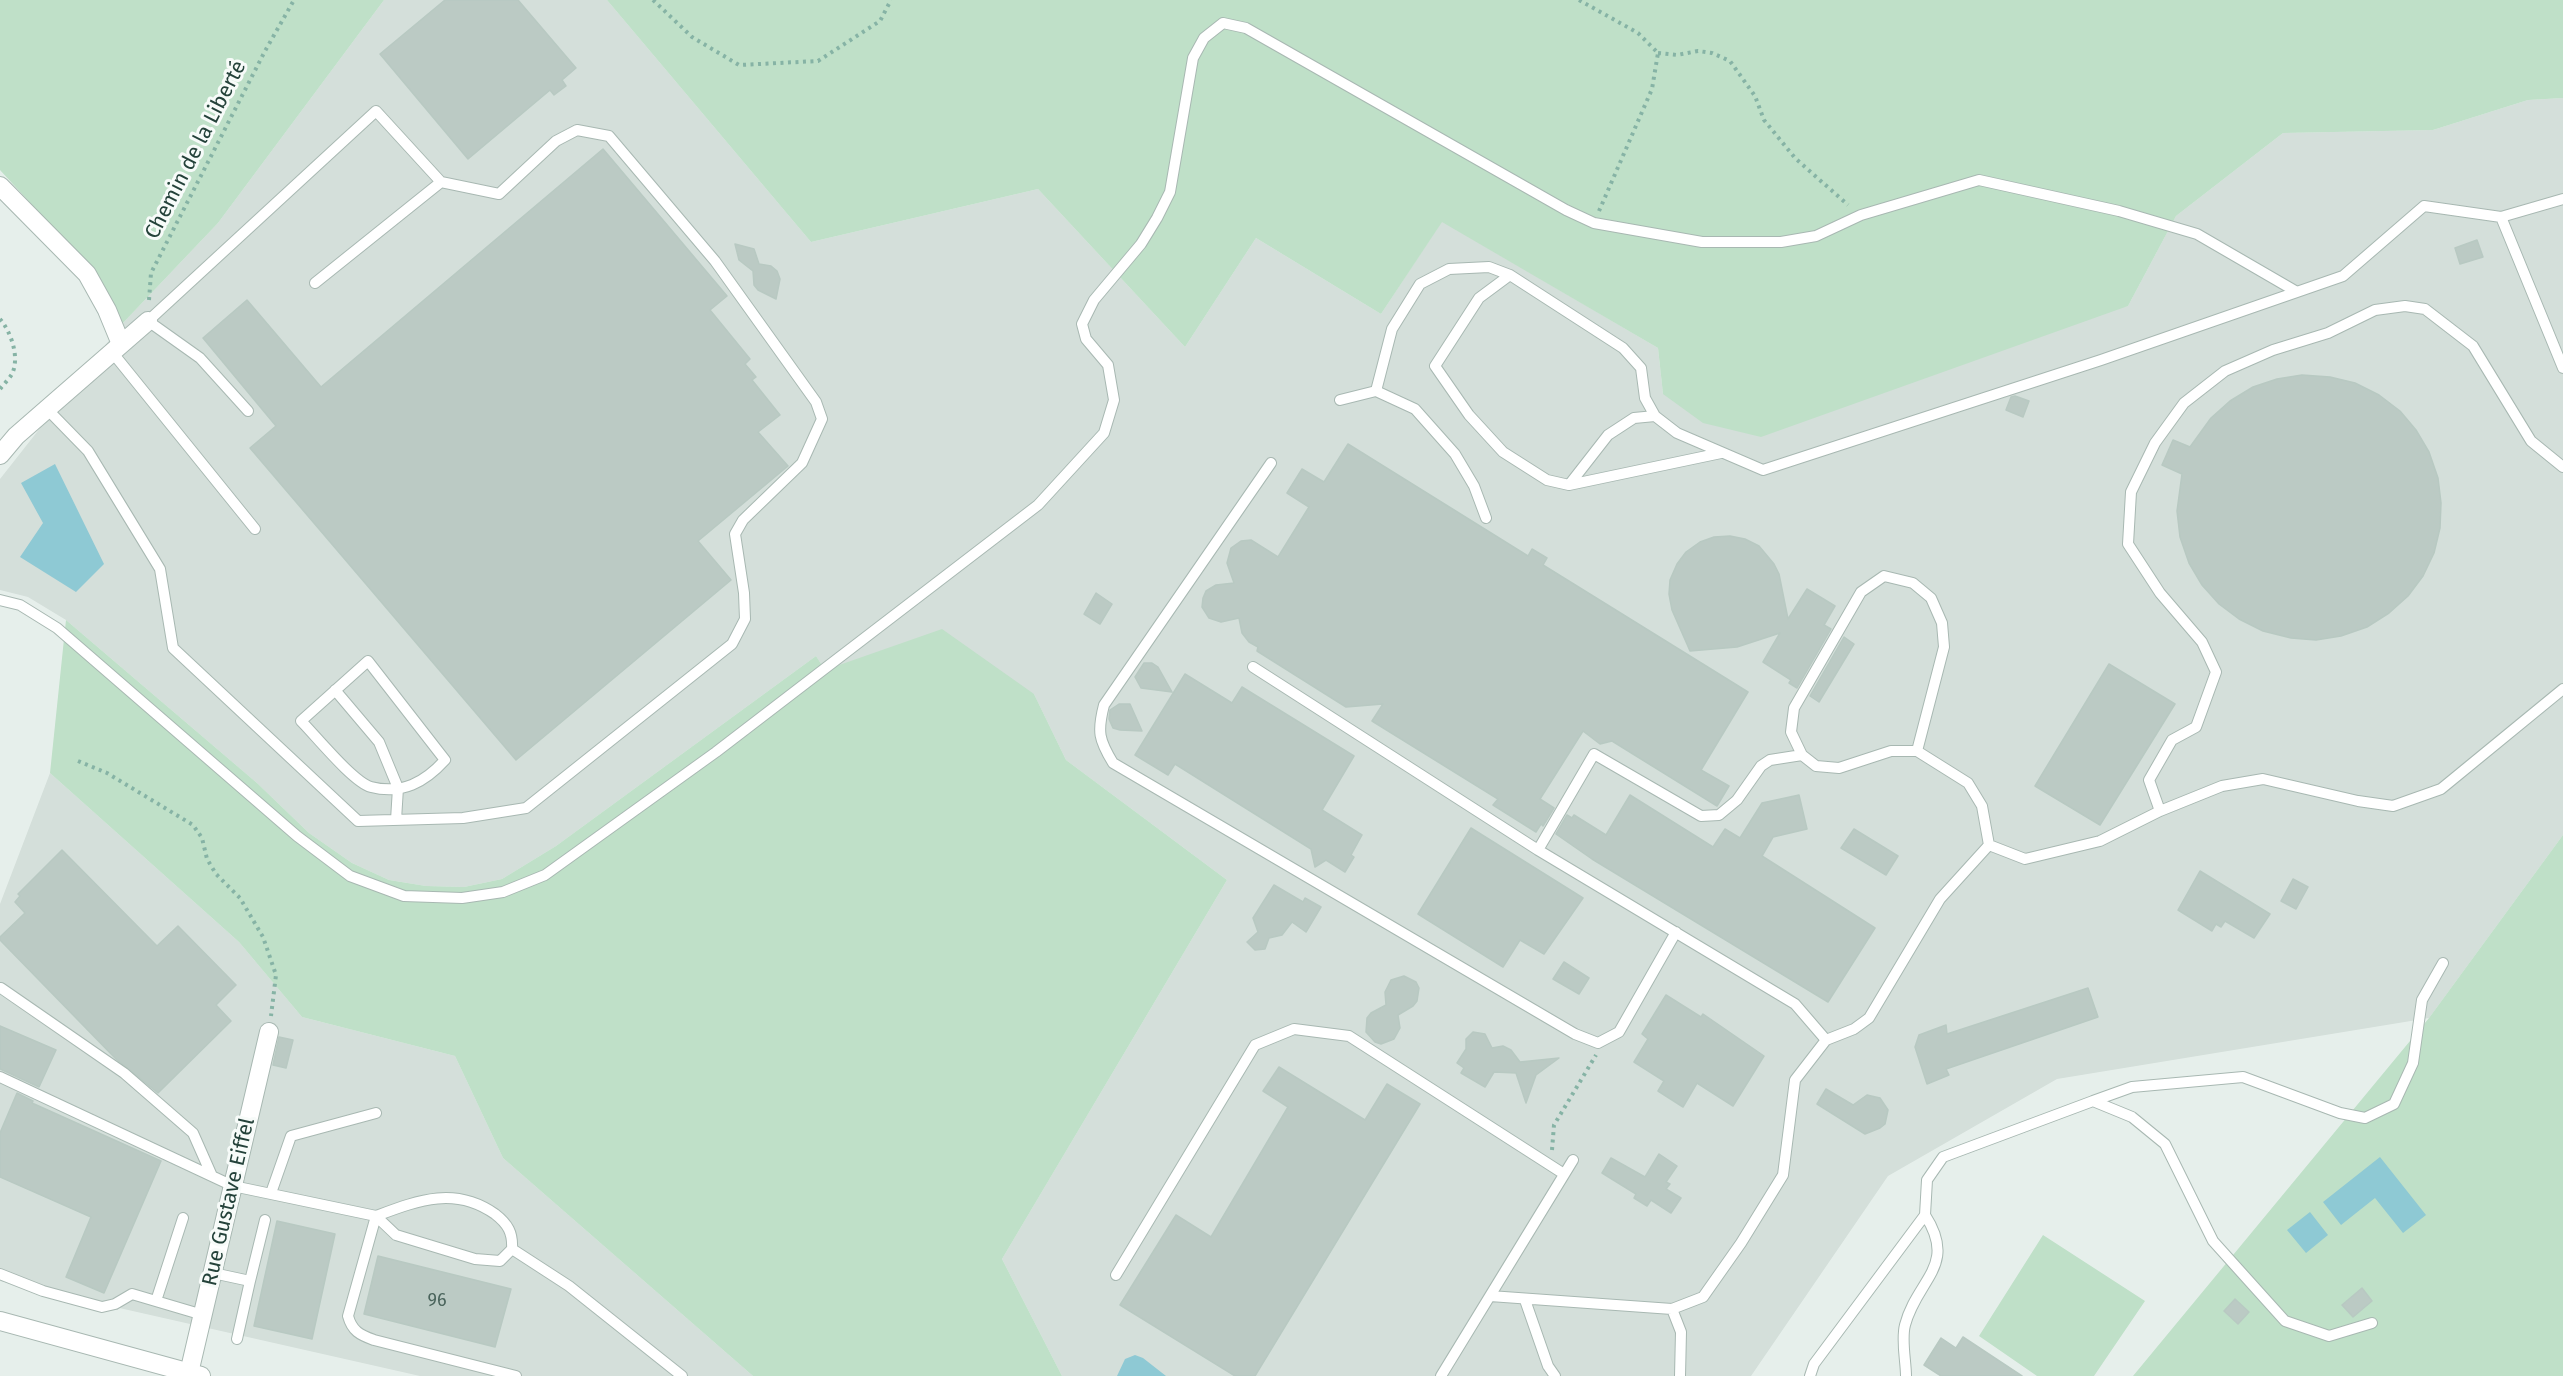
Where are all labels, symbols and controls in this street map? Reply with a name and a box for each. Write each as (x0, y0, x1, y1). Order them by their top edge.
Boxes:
street label: Chemin de la Liberté (140, 57, 252, 243)
street label: Rue Gustave Eiffel (197, 1116, 261, 1288)
house number: 96 (427, 1290, 447, 1312)

